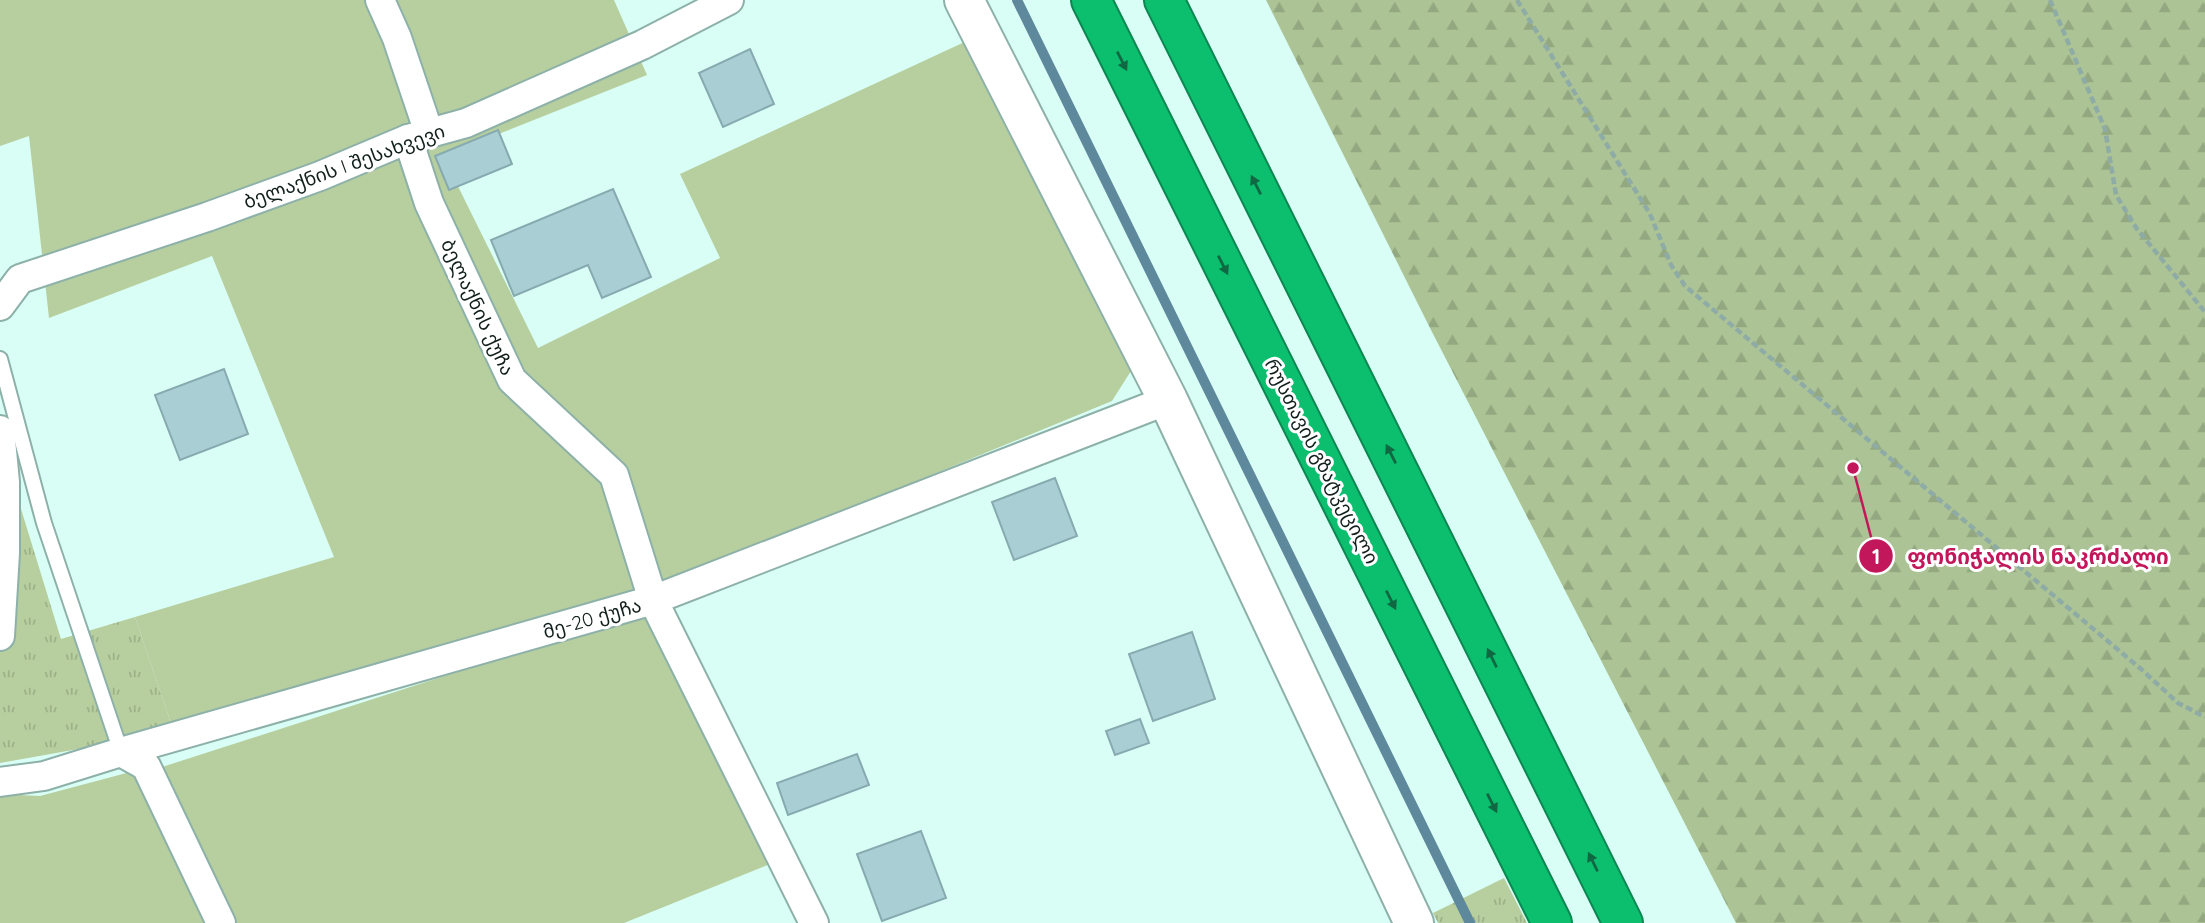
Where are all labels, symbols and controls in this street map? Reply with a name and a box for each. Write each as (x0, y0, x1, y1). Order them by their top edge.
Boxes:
one-way arrow (1116, 51, 1127, 71)
street label: ბელაქნის I შესახვევი (240, 118, 448, 215)
one-way arrow (1251, 175, 1262, 195)
street label: ბელაქნის ქუჩა (435, 235, 520, 380)
one-way arrow (1218, 255, 1229, 275)
street label: რუსთავის გზატკეცილი (1259, 354, 1384, 568)
one-way arrow (1385, 444, 1396, 464)
callout: ფონიჭალის ნაკრძალი (1858, 535, 2183, 577)
text: 1 (1872, 543, 1880, 569)
text: ფონიჭალის ნაკრძალი (1907, 543, 2169, 570)
one-way arrow (1384, 590, 1396, 610)
street label: მე-20 ქუჩა (540, 593, 644, 643)
one-way arrow (1486, 648, 1498, 668)
one-way arrow (1487, 793, 1498, 813)
one-way arrow (1588, 852, 1599, 872)

